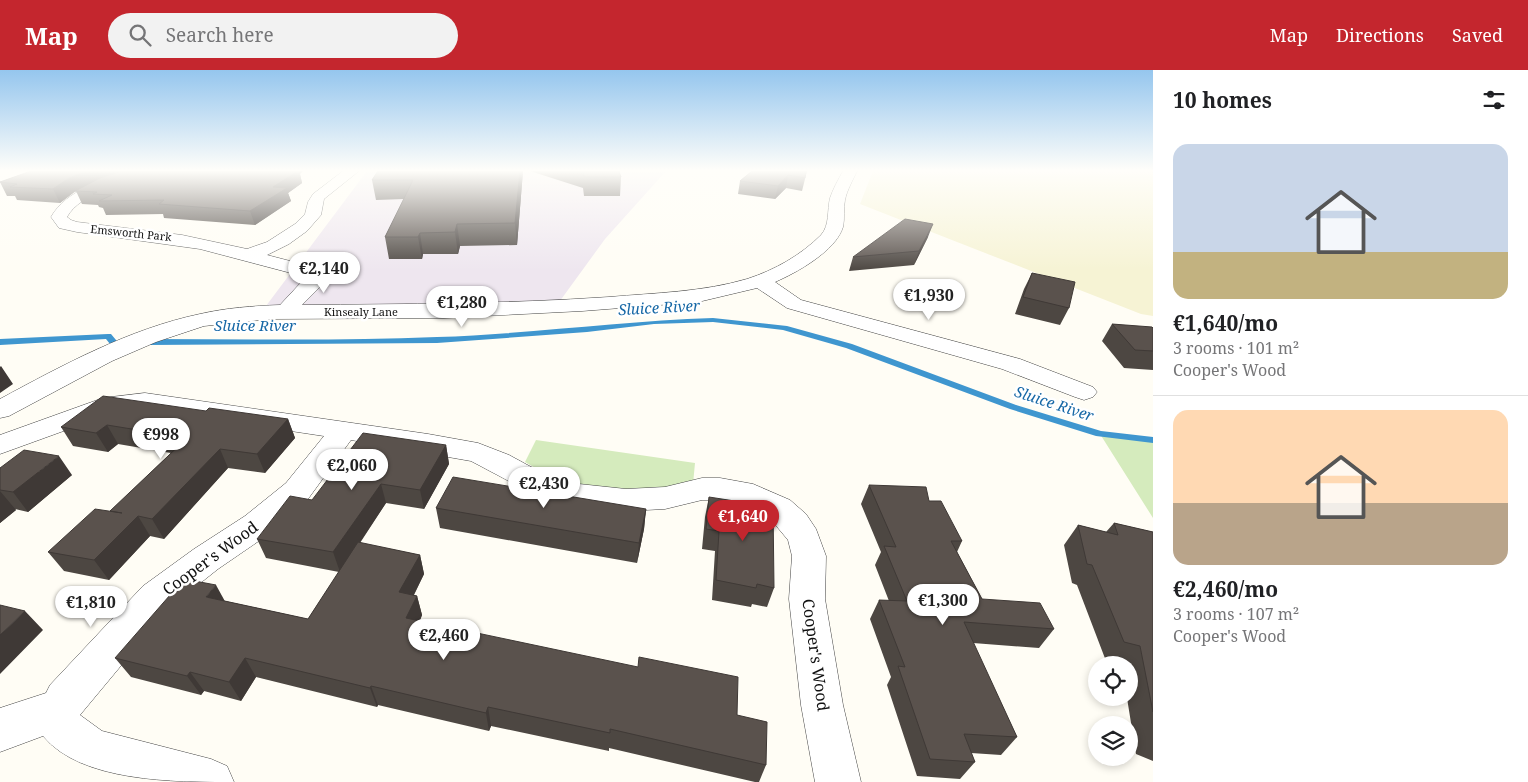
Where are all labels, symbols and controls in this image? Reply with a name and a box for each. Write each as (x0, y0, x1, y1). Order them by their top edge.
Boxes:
search box (108, 13, 458, 58)
text: Map (25, 19, 78, 52)
icon: search (126, 21, 154, 49)
text: Search here (166, 22, 274, 48)
text: Map (1270, 23, 1308, 47)
text: Directions (1336, 23, 1424, 47)
text: Saved (1452, 23, 1503, 47)
text: 10 homes (1173, 86, 1272, 114)
icon: filters (1480, 86, 1508, 114)
icon: home (1296, 177, 1386, 267)
street label: Emsworth Park (90, 221, 173, 244)
pin: €2,140 (283, 252, 365, 294)
text: €2,140 (299, 257, 349, 279)
pin: €1,930 (888, 278, 970, 321)
text: €1,930 (904, 284, 954, 306)
pin: €1,280 (421, 286, 503, 328)
text: €1,280 (437, 291, 487, 313)
water label: Sluice River (618, 295, 701, 319)
street label: Kinsealy Lane (324, 304, 398, 319)
text: €1,640/mo (1173, 309, 1278, 337)
water label: Sluice River (214, 315, 297, 335)
text: 3 rooms · 101 m² (1173, 337, 1299, 359)
text: Cooper's Wood (1173, 359, 1286, 381)
water label: Sluice River (1012, 381, 1097, 426)
pin: €998 (131, 418, 191, 460)
text: €998 (143, 423, 179, 445)
icon: home (1296, 442, 1386, 532)
pin: €2,060 (311, 448, 393, 491)
text: €2,060 (327, 454, 377, 476)
pin: €2,430 (503, 466, 585, 509)
text: €2,430 (519, 472, 569, 494)
pin: €1,640 (702, 500, 784, 542)
text: €1,640 (718, 505, 768, 527)
street label: Cooper's Wood (158, 516, 262, 600)
text: €2,460/mo (1173, 575, 1278, 603)
pin: €1,300 (902, 584, 984, 626)
pin: €1,810 (50, 586, 132, 628)
text: €1,300 (918, 589, 968, 611)
text: €1,810 (66, 591, 116, 613)
street label: Cooper's Wood (797, 597, 835, 713)
text: 3 rooms · 107 m² (1173, 603, 1299, 625)
pin: €2,460 (403, 618, 485, 661)
text: €2,460 (419, 624, 469, 646)
text: Cooper's Wood (1173, 625, 1286, 647)
map controls (1088, 656, 1138, 766)
button: locate (1088, 656, 1138, 706)
button: layers (1088, 716, 1138, 766)

